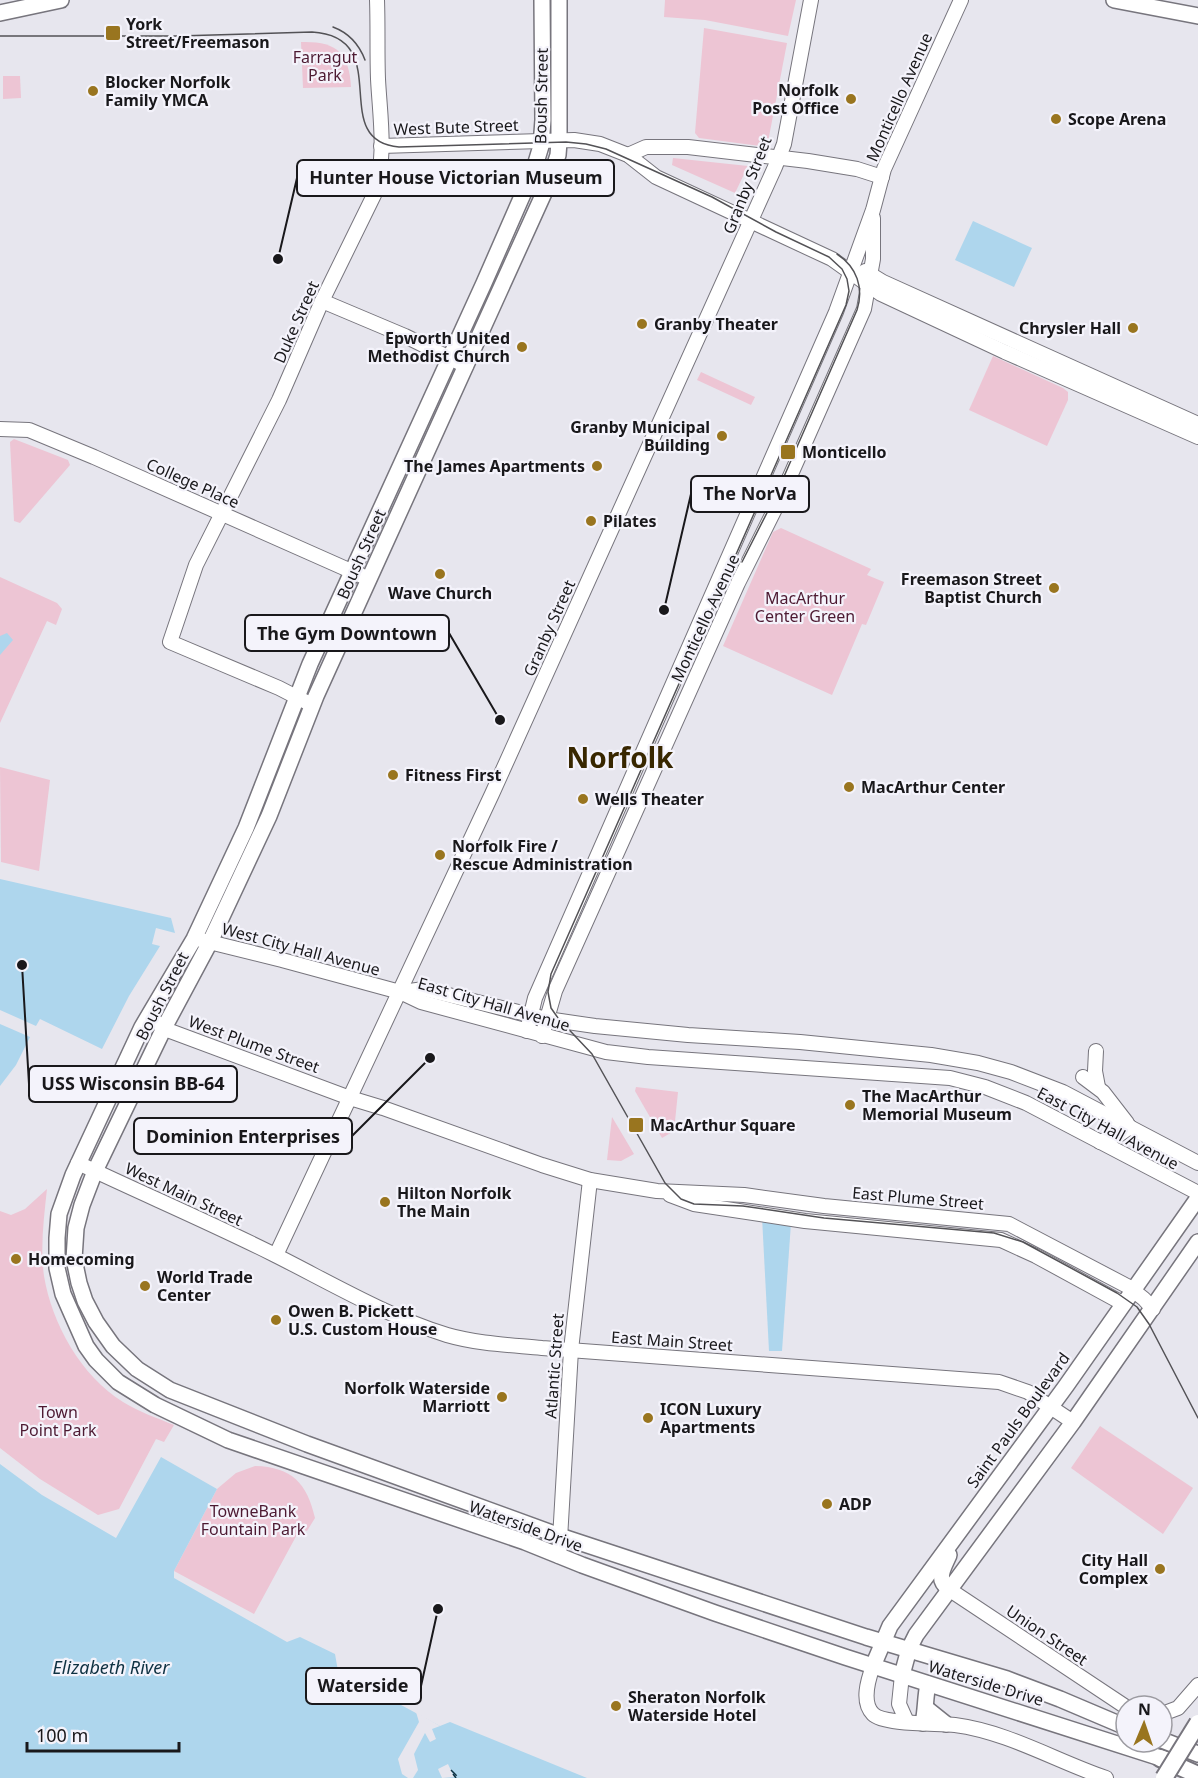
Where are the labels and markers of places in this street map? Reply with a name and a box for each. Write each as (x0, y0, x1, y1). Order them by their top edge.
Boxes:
place label: York Street/Freemason (126, 13, 270, 53)
marker: York Street/Freemason (104, 24, 122, 42)
place label: Blocker Norfolk Family YMCA (105, 71, 231, 111)
place label: Norfolk Post Office (752, 79, 839, 119)
marker: Blocker Norfolk Family YMCA (86, 84, 100, 98)
marker: Norfolk Post Office (844, 92, 858, 106)
place label: Scope Arena (1068, 108, 1166, 130)
marker: Scope Arena (1049, 112, 1063, 126)
callout: Hunter House Victorian Museum (297, 160, 614, 196)
place label: Granby Theater (654, 313, 778, 335)
marker: Granby Theater (635, 317, 649, 331)
place label: Chrysler Hall (1019, 317, 1121, 339)
marker: Chrysler Hall (1126, 321, 1140, 335)
place label: Epworth United Methodist Church (367, 327, 510, 367)
marker: Epworth United Methodist Church (515, 340, 529, 354)
place label: Granby Municipal Building (570, 416, 710, 456)
marker: Granby Municipal Building (715, 429, 729, 443)
place label: Monticello (802, 441, 887, 463)
marker: Monticello (779, 443, 797, 461)
place label: The James Apartments (404, 455, 585, 477)
marker: The James Apartments (590, 459, 604, 473)
callout: The NorVa (691, 476, 809, 512)
place label: Pilates (603, 510, 657, 532)
marker: Pilates (584, 514, 598, 528)
marker: Wave Church (433, 567, 447, 581)
place label: Freemason Street Baptist Church (901, 568, 1042, 608)
marker: Freemason Street Baptist Church (1047, 581, 1061, 595)
place label: Wave Church (388, 582, 492, 604)
callout: The Gym Downtown (245, 615, 449, 651)
place label: Fitness First (405, 764, 501, 786)
marker: Fitness First (386, 768, 400, 782)
place label: MacArthur Center (861, 776, 1005, 798)
marker: MacArthur Center (842, 780, 856, 794)
place label: Wells Theater (595, 788, 704, 810)
marker: Wells Theater (576, 792, 590, 806)
place label: Norfolk Fire / Rescue Administration (452, 835, 633, 875)
marker: Norfolk Fire / Rescue Administration (433, 848, 447, 862)
callout: USS Wisconsin BB-64 (29, 1066, 237, 1102)
place label: The MacArthur Memorial Museum (862, 1085, 1012, 1125)
marker: The MacArthur Memorial Museum (843, 1098, 857, 1112)
place label: MacArthur Square (650, 1114, 796, 1136)
marker: MacArthur Square (627, 1116, 645, 1134)
callout: Dominion Enterprises (134, 1118, 352, 1154)
place label: Hilton Norfolk The Main (397, 1182, 511, 1222)
marker: Hilton Norfolk The Main (378, 1195, 392, 1209)
place label: Homecoming (28, 1248, 135, 1270)
marker: Homecoming (9, 1252, 23, 1266)
place label: World Trade Center (157, 1266, 253, 1306)
marker: World Trade Center (138, 1279, 152, 1293)
place label: Owen B. Pickett U.S. Custom House (288, 1300, 437, 1340)
marker: Owen B. Pickett U.S. Custom House (269, 1313, 283, 1327)
place label: Norfolk Waterside Marriott (344, 1377, 490, 1417)
marker: Norfolk Waterside Marriott (495, 1390, 509, 1404)
place label: ICON Luxury Apartments (660, 1398, 762, 1438)
marker: ICON Luxury Apartments (641, 1411, 655, 1425)
place label: ADP (839, 1493, 872, 1515)
marker: ADP (820, 1497, 834, 1511)
place label: City Hall Complex (1079, 1549, 1149, 1589)
marker: City Hall Complex (1153, 1562, 1167, 1576)
callout: Waterside (306, 1668, 421, 1704)
place label: Sheraton Norfolk Waterside Hotel (628, 1686, 766, 1726)
marker: Sheraton Norfolk Waterside Hotel (609, 1699, 623, 1713)

